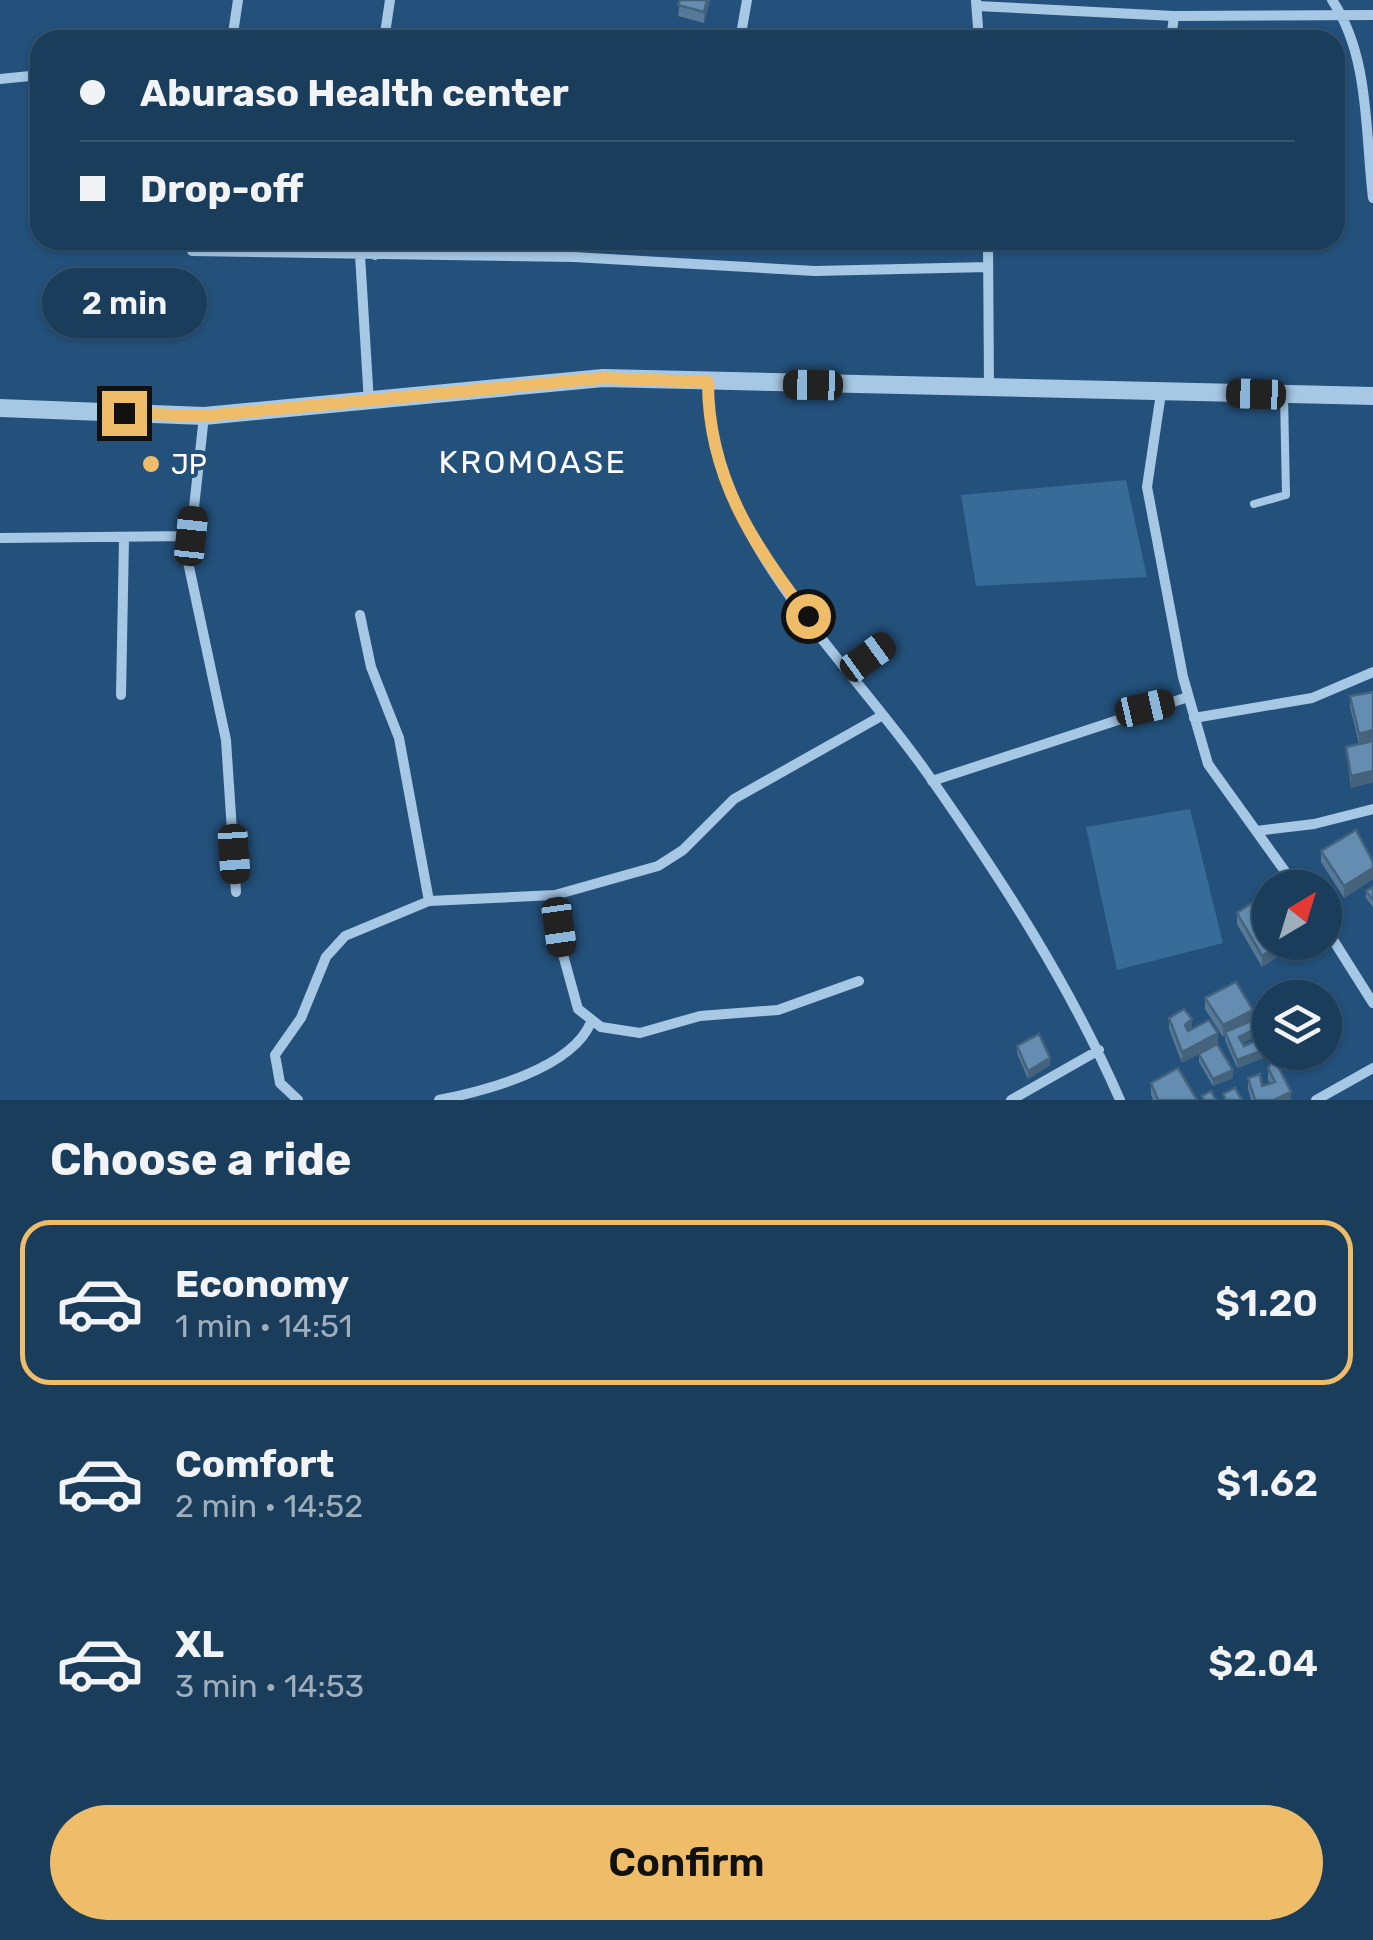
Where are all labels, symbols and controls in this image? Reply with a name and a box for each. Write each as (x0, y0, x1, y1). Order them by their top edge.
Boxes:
text: Aburaso Health center (140, 70, 569, 116)
text: Drop-off (140, 166, 303, 212)
callout: 2 min (42, 268, 206, 338)
text: 2 min (82, 284, 167, 322)
car (783, 369, 843, 401)
car (1225, 378, 1287, 410)
route end (102, 391, 147, 436)
district label: KROMOASE (439, 443, 627, 481)
place label: JP (171, 448, 207, 481)
marker: JP (140, 453, 162, 475)
car (173, 505, 209, 567)
route start (786, 594, 831, 639)
car (835, 627, 901, 687)
car (1112, 687, 1178, 729)
car (217, 823, 251, 885)
north arrow (1252, 870, 1342, 960)
map controls (1252, 870, 1342, 1070)
car (540, 895, 578, 959)
button: layers (1252, 980, 1342, 1070)
text: Choose a ride (50, 1133, 352, 1186)
icon: car (55, 1258, 145, 1348)
text: Economy (175, 1261, 349, 1307)
text: $1.20 (1215, 1280, 1318, 1326)
text: 1 min · 14:51 (175, 1307, 352, 1345)
icon: car (55, 1438, 145, 1528)
text: Comfort (175, 1441, 334, 1487)
text: $1.62 (1216, 1460, 1318, 1506)
text: 2 min · 14:52 (175, 1487, 363, 1525)
icon: car (55, 1618, 145, 1708)
text: XL (175, 1621, 224, 1667)
text: $2.04 (1208, 1640, 1318, 1686)
text: 3 min · 14:53 (175, 1667, 364, 1705)
button: Confirm (50, 1805, 1323, 1920)

